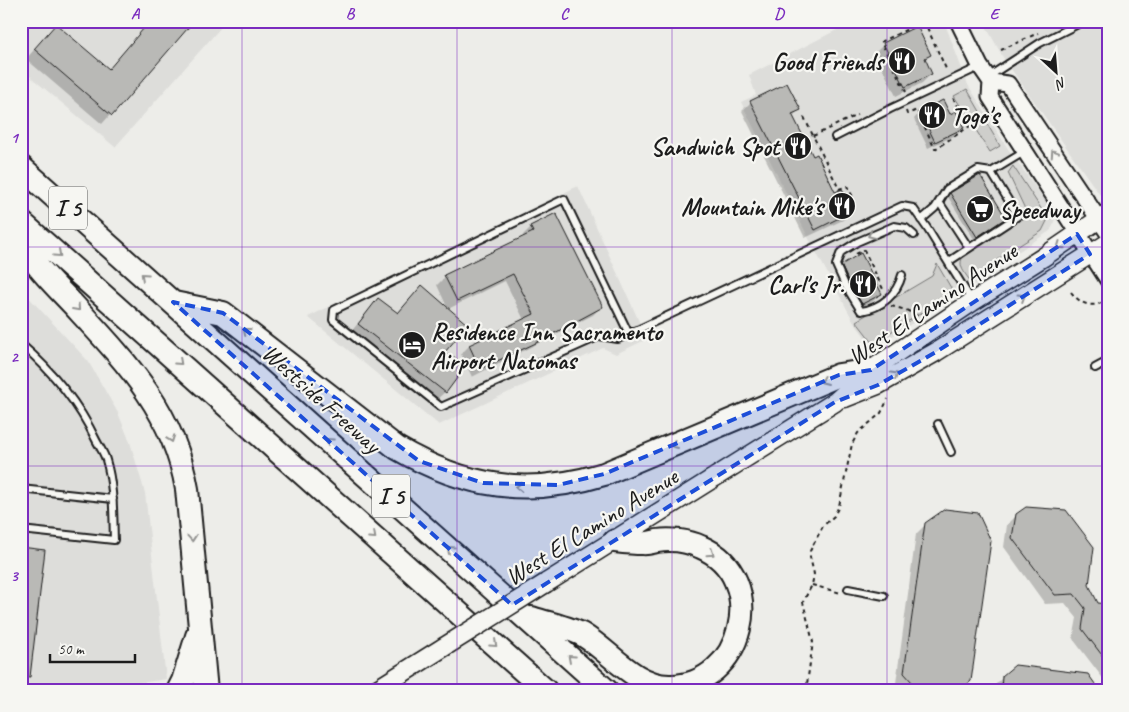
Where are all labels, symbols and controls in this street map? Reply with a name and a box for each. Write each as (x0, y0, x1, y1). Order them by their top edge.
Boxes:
text: A (131, 4, 141, 24)
text: B (346, 4, 356, 24)
text: C (560, 4, 570, 24)
text: D (774, 4, 785, 24)
text: E (990, 4, 1001, 24)
place label: Good Friends (773, 46, 885, 78)
restaurant icon: Good Friends (887, 46, 917, 76)
north arrow (1032, 48, 1082, 98)
text: N (1052, 74, 1069, 94)
restaurant icon: Togo's (917, 100, 947, 130)
place label: Togo's (951, 100, 1001, 132)
text: 1 (10, 128, 19, 148)
place label: Sandwich Spot (650, 131, 782, 163)
restaurant icon: Sandwich Spot (783, 131, 813, 161)
one-way arrow (1051, 149, 1060, 159)
road number: I 5 (49, 187, 87, 230)
place label: Mountain Mike's (681, 191, 825, 223)
restaurant icon: Mountain Mike's (827, 191, 857, 221)
supermarket icon: Speedway (965, 194, 995, 224)
place label: Speedway (999, 194, 1082, 226)
one-way arrow (867, 229, 876, 240)
street label: West El Camino Avenue (842, 234, 1025, 372)
one-way arrow (1056, 240, 1065, 249)
one-way arrow (52, 249, 61, 258)
place label: Carl's Jr. (768, 269, 845, 301)
restaurant icon: Carl's Jr. (848, 269, 878, 299)
one-way arrow (140, 273, 149, 282)
one-way arrow (1017, 294, 1026, 304)
one-way arrow (71, 303, 80, 312)
place label: Residence Inn Sacramento Airport Natomas (431, 316, 664, 377)
one-way arrow (243, 329, 252, 337)
hotel icon: Residence Inn Sacramento Airport Natomas (397, 330, 427, 360)
street label: Westside Freeway (255, 337, 389, 462)
text: 2 (10, 347, 19, 367)
one-way arrow (173, 357, 182, 365)
one-way arrow (890, 372, 899, 382)
one-way arrow (820, 375, 829, 386)
one-way arrow (166, 434, 176, 443)
one-way arrow (325, 438, 334, 447)
one-way arrow (670, 438, 679, 449)
street label: West El Camino Avenue (499, 460, 685, 593)
road number: I 5 (372, 474, 410, 518)
one-way arrow (515, 481, 523, 492)
one-way arrow (368, 530, 377, 539)
one-way arrow (186, 534, 197, 542)
one-way arrow (447, 546, 456, 555)
one-way arrow (705, 547, 714, 556)
text: 3 (10, 566, 19, 586)
scale bar (50, 632, 135, 664)
one-way arrow (489, 639, 498, 648)
text: 50 m (58, 640, 85, 659)
one-way arrow (568, 655, 577, 664)

